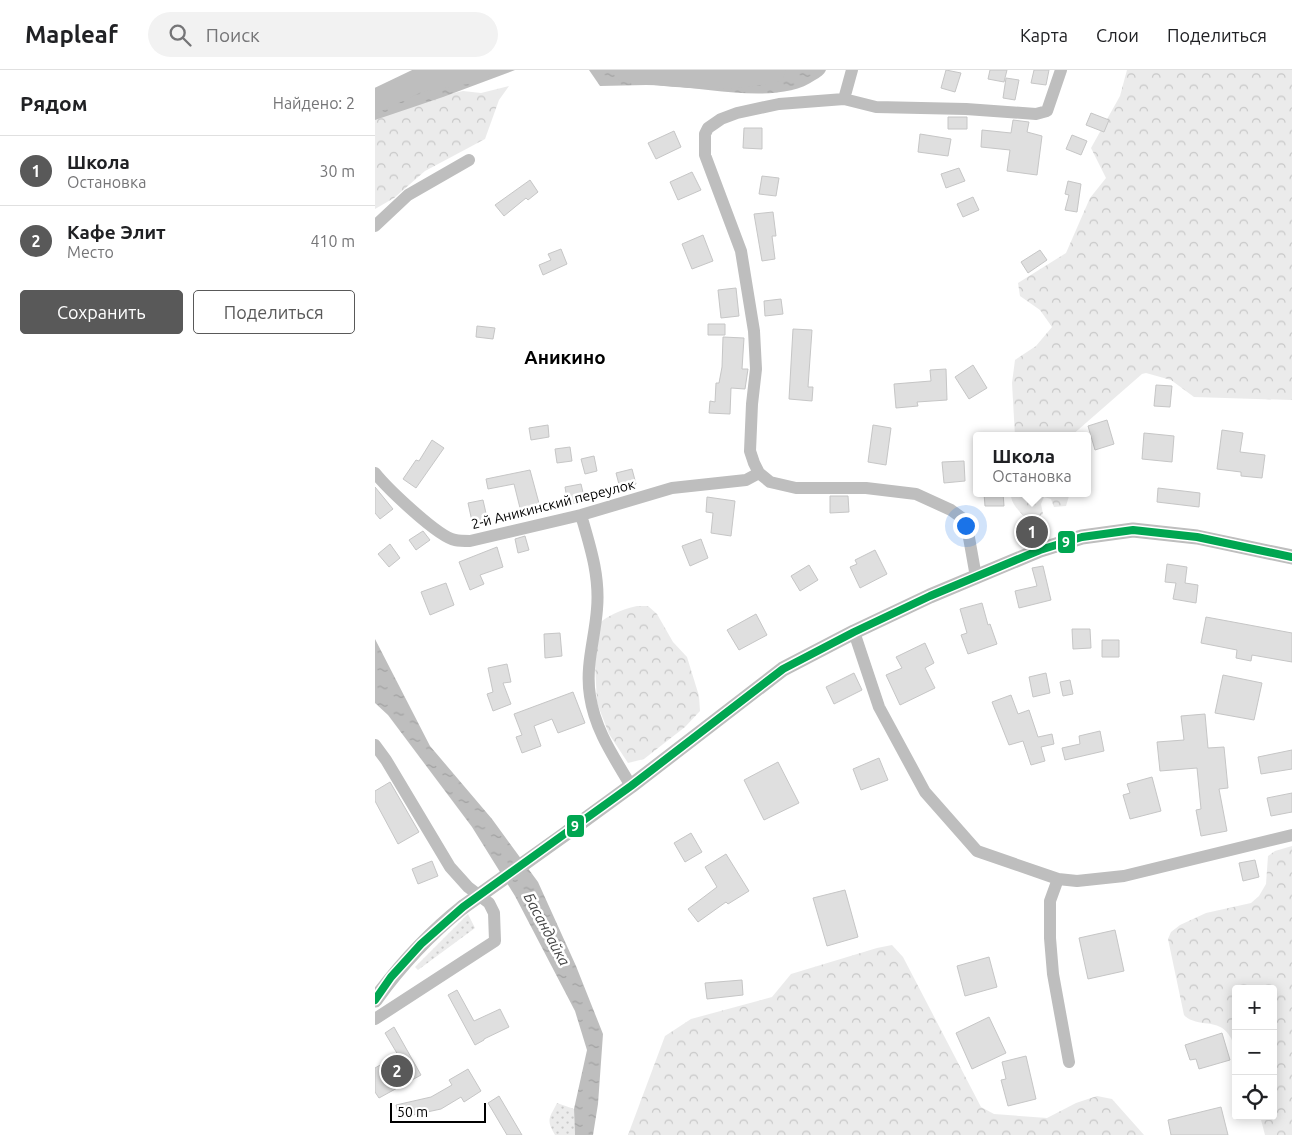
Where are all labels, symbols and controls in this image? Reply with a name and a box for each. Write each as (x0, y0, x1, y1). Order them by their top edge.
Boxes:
search box (148, 12, 498, 57)
text: Mapleaf (25, 21, 118, 48)
icon: search (166, 21, 194, 49)
text: Поиск (206, 24, 260, 46)
text: Карта (1020, 25, 1068, 45)
text: Слои (1096, 25, 1139, 45)
text: Поделиться (1167, 25, 1267, 45)
text: Рядом (20, 91, 88, 115)
text: Найдено: 2 (273, 94, 355, 112)
text: Школа (67, 151, 130, 173)
text: 1 (31, 162, 41, 180)
text: 30 m (319, 162, 355, 180)
text: Остановка (67, 173, 146, 191)
text: Кафе Элит (67, 221, 166, 243)
text: 2 (31, 232, 41, 250)
text: 410 m (310, 232, 355, 250)
text: Место (67, 243, 114, 261)
button: Сохранить (20, 290, 183, 334)
button: Поделиться (193, 290, 355, 334)
district label: Аникино (524, 346, 606, 368)
popup (973, 432, 1091, 497)
text: Школа (992, 445, 1055, 467)
text: Остановка (992, 467, 1072, 485)
street label: 2-й Аникинский переулок (470, 476, 636, 532)
your location (953, 513, 979, 539)
pin: 1 (1016, 513, 1048, 551)
line badge: 9 (1057, 530, 1076, 554)
text: 9 (1062, 534, 1070, 550)
line badge: 9 (566, 814, 585, 838)
text: 9 (571, 818, 579, 834)
water label: Басандайка (521, 890, 573, 968)
map controls (1232, 985, 1277, 1120)
button: + (1232, 985, 1277, 1030)
button: − (1232, 1030, 1277, 1075)
pin: 2 (381, 1052, 413, 1090)
button: locate (1232, 1075, 1277, 1120)
scale bar (390, 1100, 486, 1123)
text: 50 m (397, 1104, 428, 1120)

